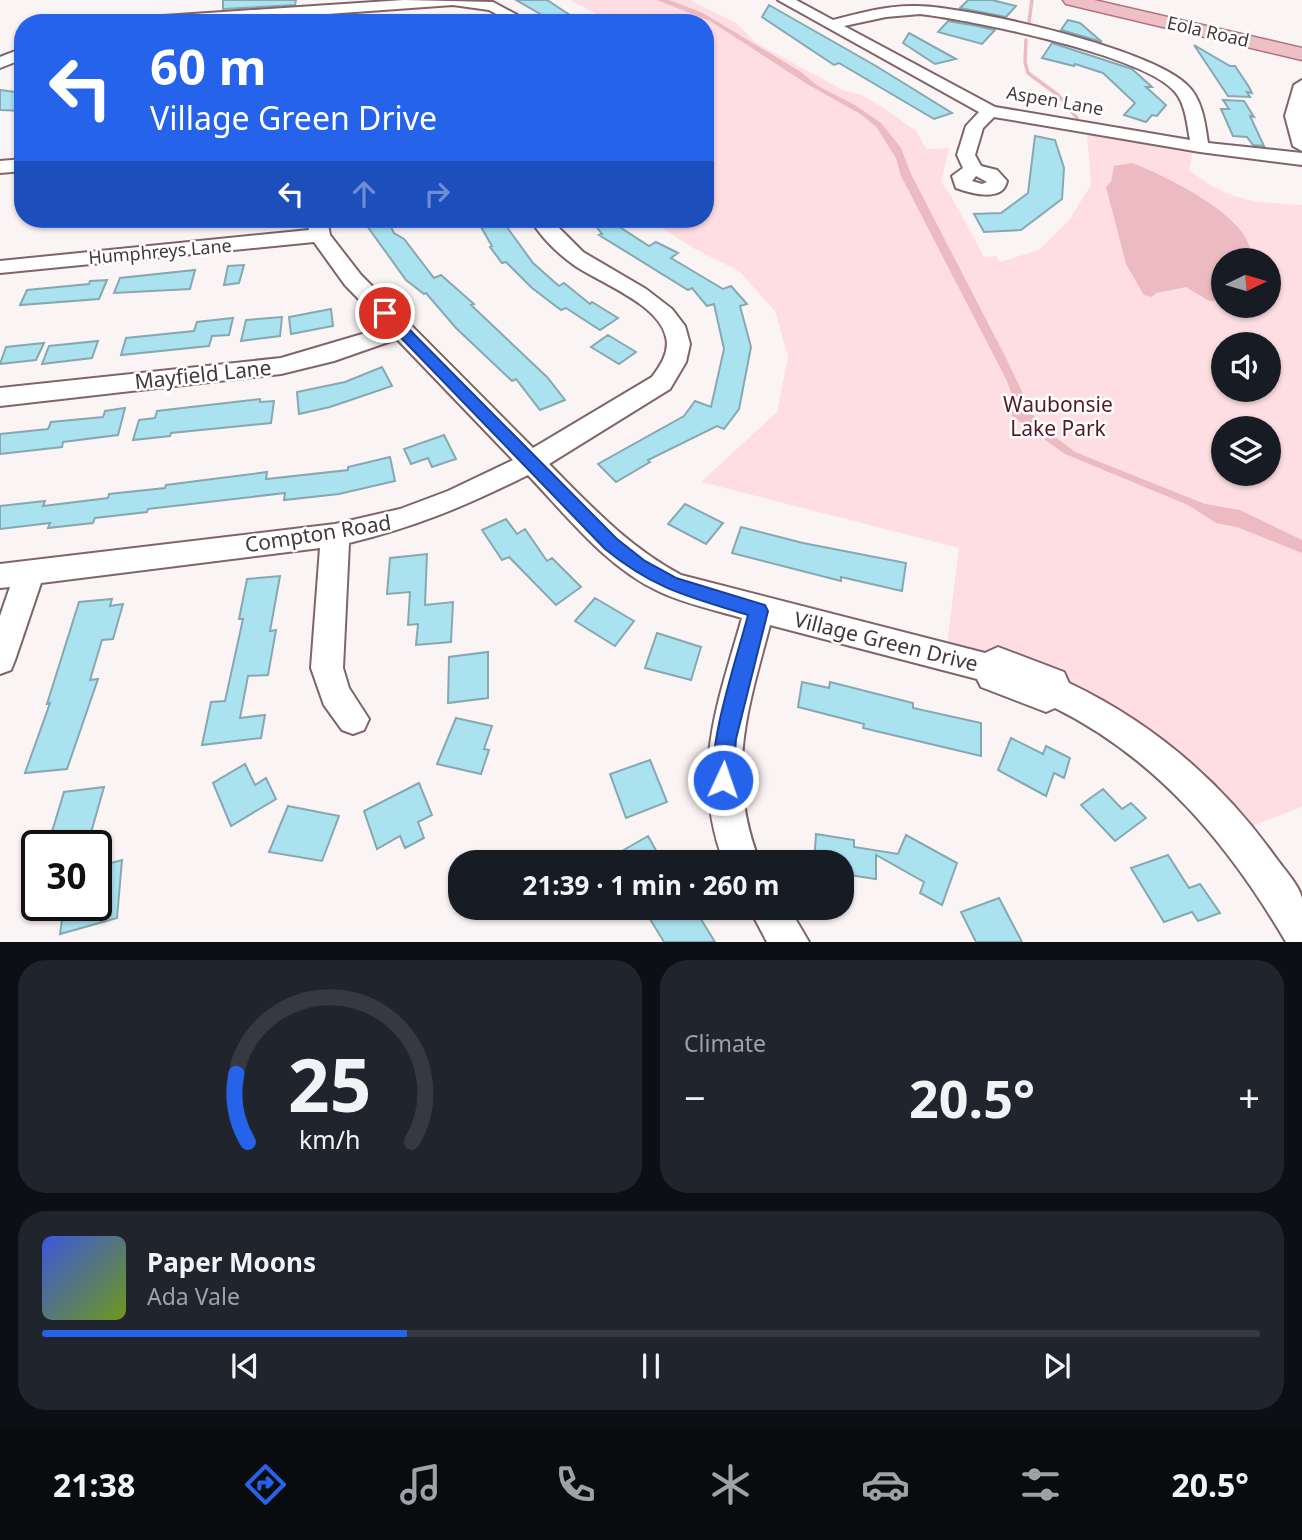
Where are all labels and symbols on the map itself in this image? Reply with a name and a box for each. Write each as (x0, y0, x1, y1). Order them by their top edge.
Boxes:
street label: Eola Road (1165, 10, 1252, 52)
street label: Aspen Lane (1005, 80, 1105, 120)
street label: Humphreys Lane (87, 233, 233, 269)
north arrow (1211, 248, 1281, 318)
pin (355, 283, 415, 343)
street label: Mayfield Lane (133, 353, 273, 395)
park label: Waubonsie Lake Park (1003, 390, 1113, 442)
street label: Compton Road (243, 508, 393, 558)
street label: Village Green Drive (791, 605, 981, 677)
position arrow (686, 743, 760, 817)
speed limit sign: 30 (21, 830, 112, 921)

